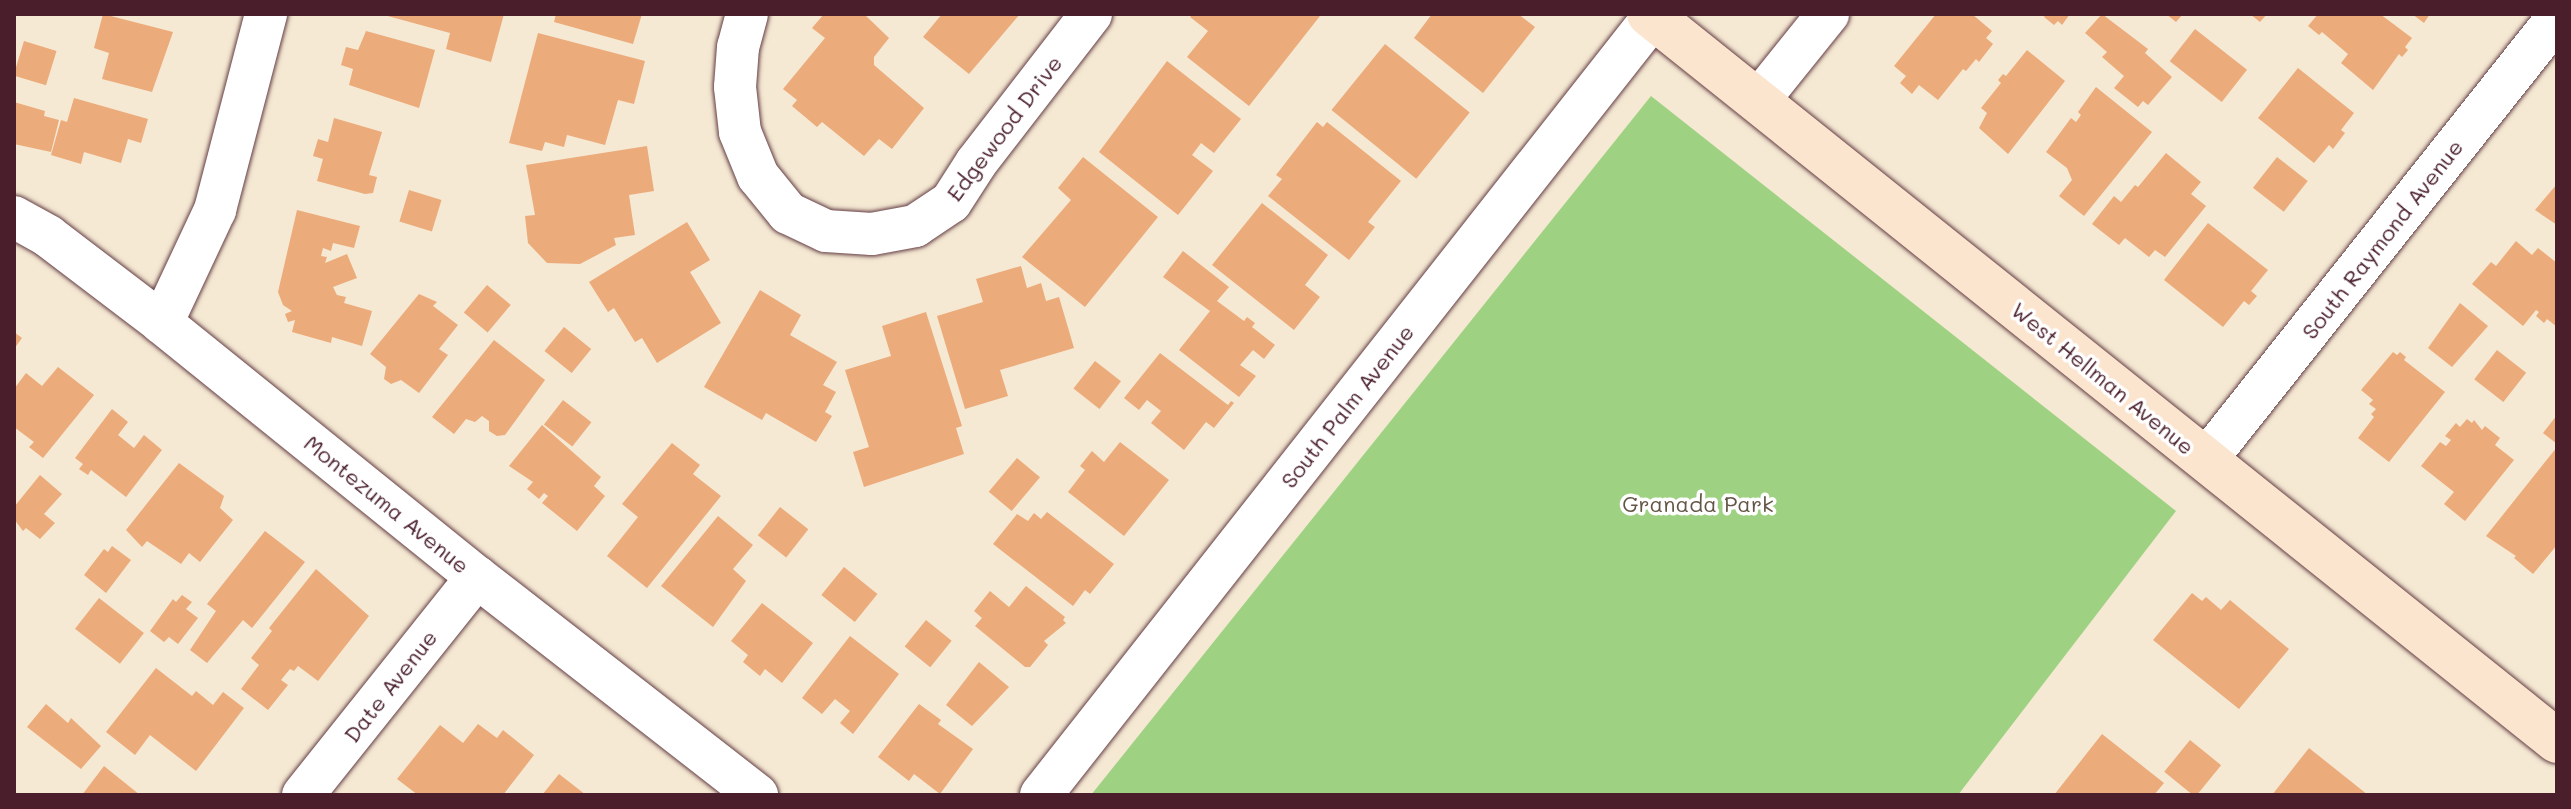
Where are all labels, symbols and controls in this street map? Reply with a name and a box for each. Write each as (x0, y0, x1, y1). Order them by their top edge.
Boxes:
street label: Edgewood Drive (941, 50, 1067, 206)
street label: South Raymond Avenue (2296, 134, 2468, 344)
street label: West Hellman Avenue (2006, 296, 2200, 460)
street label: South Palm Avenue (1275, 319, 1419, 493)
street label: Montezuma Avenue (299, 429, 475, 579)
park label: Granada Park (1622, 491, 1774, 517)
street label: Date Avenue (338, 625, 442, 747)

